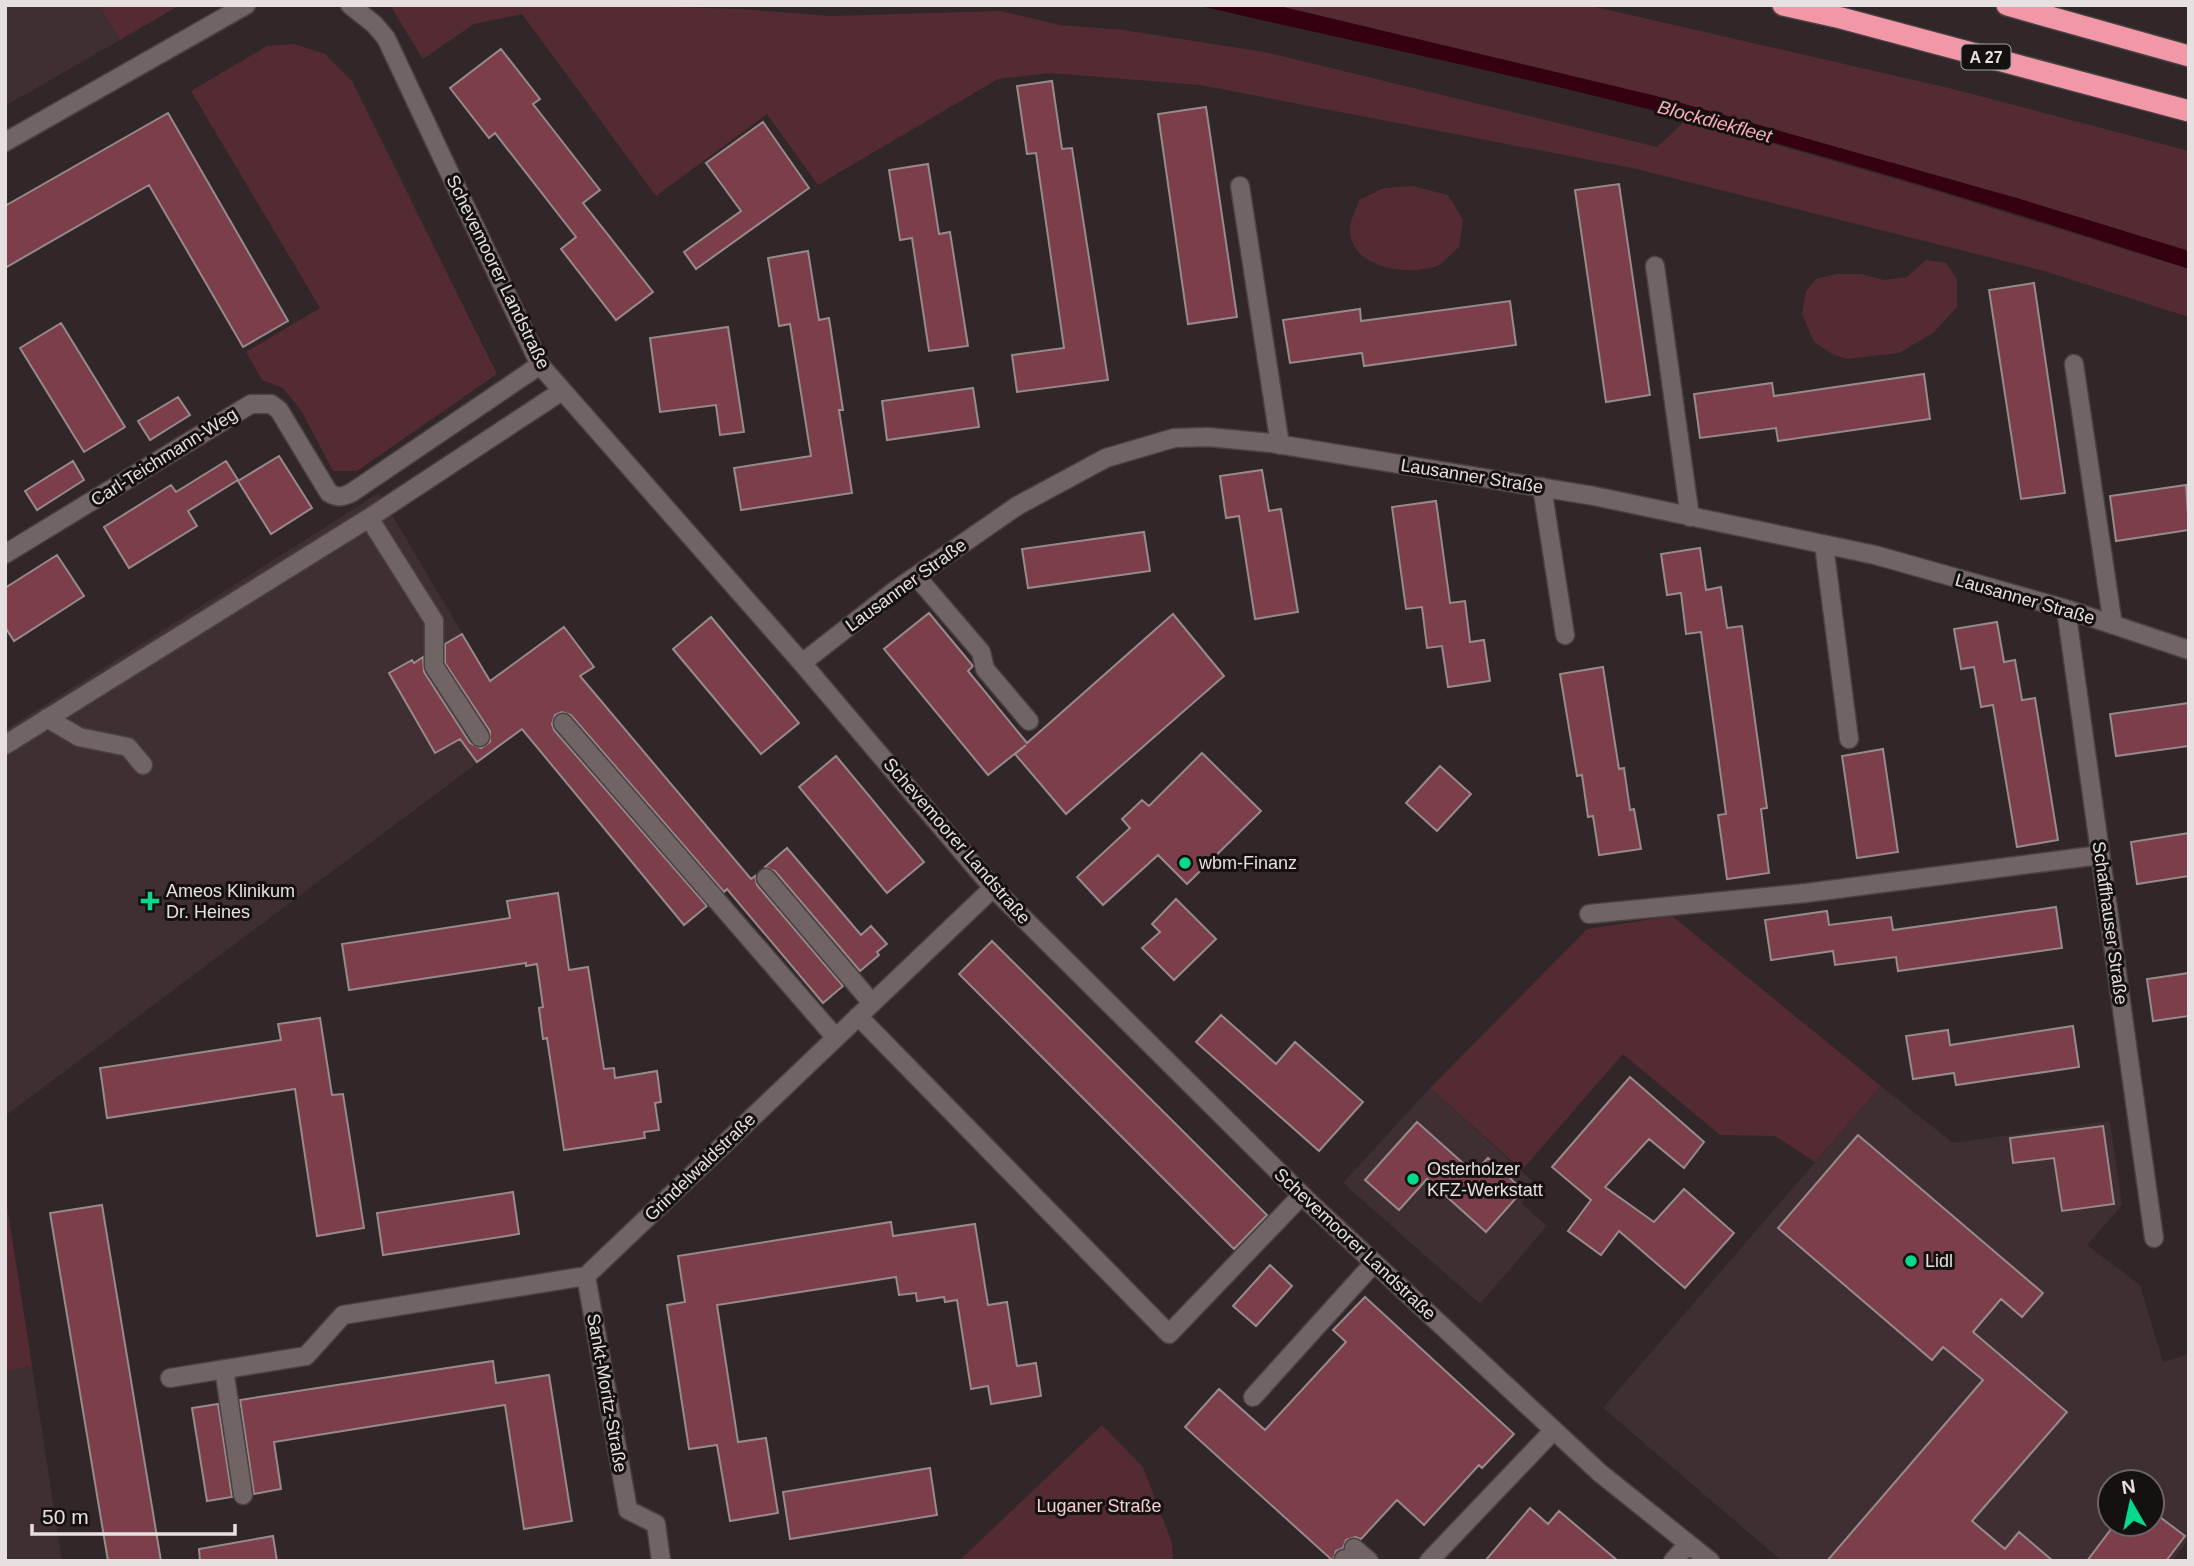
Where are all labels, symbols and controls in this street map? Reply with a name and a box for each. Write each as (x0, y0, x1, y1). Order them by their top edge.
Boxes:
road number: A 27 (1962, 44, 2010, 69)
water label: Blockdiekfleet (1656, 96, 1775, 147)
street label: Schevemoorer Landstraße (442, 172, 554, 372)
street label: Carl-Teichmann-Weg (87, 404, 241, 510)
street label: Lausanner Straße (1399, 455, 1545, 497)
street label: Lausanner Straße (842, 535, 970, 635)
street label: Lausanner Straße (1953, 570, 2097, 628)
street label: Schevemoorer Landstraße (880, 754, 1034, 928)
street label: Schaffhauser Straße (2089, 840, 2131, 1006)
place label: wbm-Finanz (1198, 853, 1297, 873)
marker: wbm-Finanz (1177, 855, 1193, 871)
place label: Ameos Klinikum Dr. Heines (166, 881, 295, 922)
marker: Ameos Klinikum Dr. Heines (140, 891, 160, 911)
street label: Grindelwaldstraße (641, 1109, 759, 1225)
place label: Osterholzer KFZ-Werkstatt (1427, 1159, 1543, 1200)
street label: Schevemoorer Landstraße (1270, 1164, 1440, 1324)
marker: Osterholzer KFZ-Werkstatt (1405, 1171, 1421, 1187)
place label: Lidl (1925, 1251, 1953, 1271)
marker: Lidl (1903, 1253, 1919, 1269)
street label: Sankt-Moritz-Straße (583, 1312, 631, 1474)
north arrow (2096, 1468, 2166, 1538)
text: N (2120, 1475, 2137, 1498)
scale bar (32, 1492, 234, 1536)
park label: Luganer Straße (1036, 1496, 1162, 1516)
text: 50 m (42, 1505, 89, 1528)

